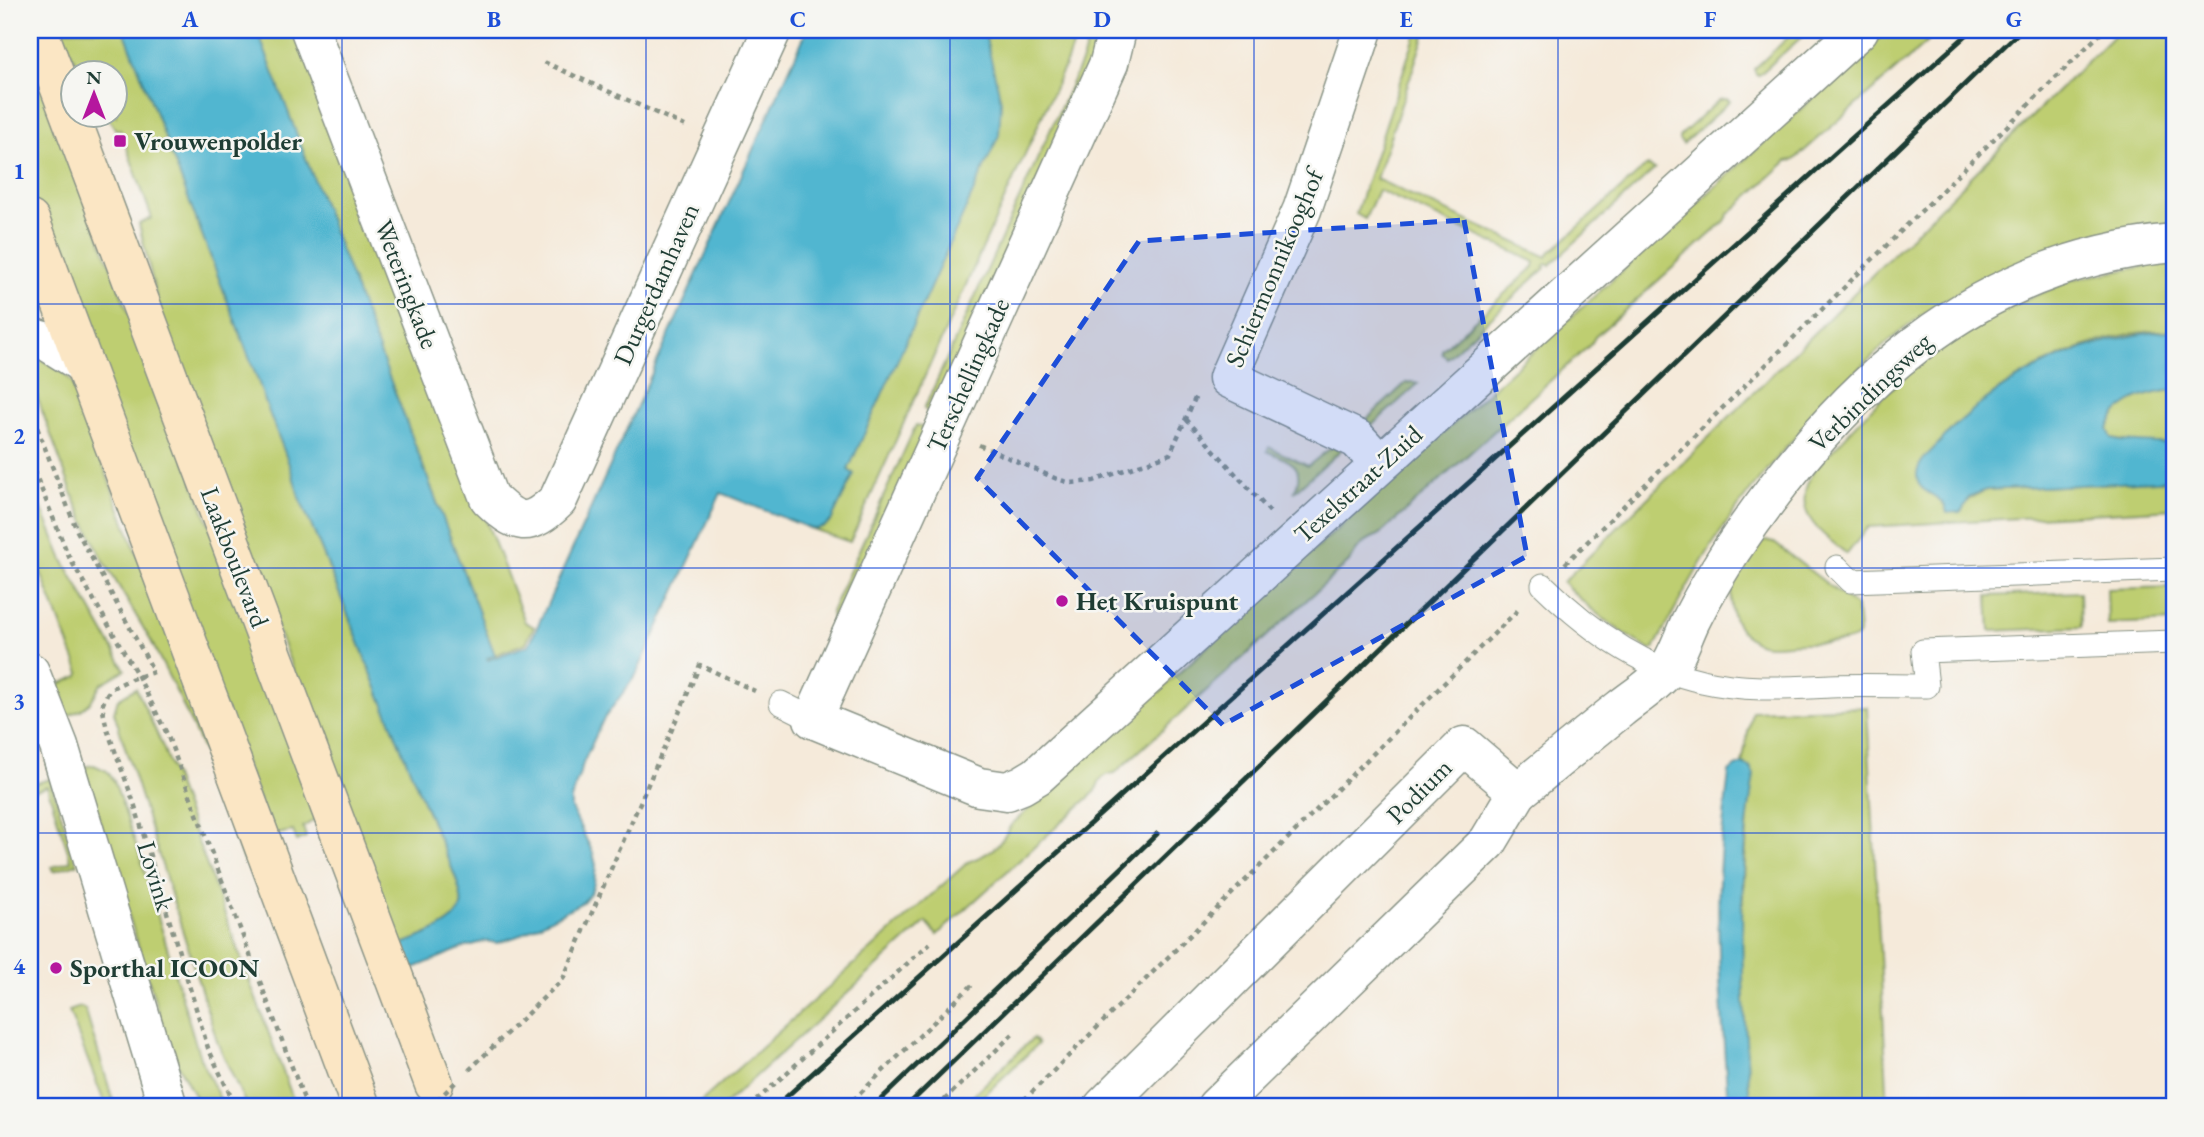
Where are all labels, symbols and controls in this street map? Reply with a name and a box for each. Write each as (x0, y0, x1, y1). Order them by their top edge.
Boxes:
text: A (181, 4, 199, 34)
text: B (487, 4, 501, 34)
text: C (790, 4, 806, 34)
text: D (1093, 4, 1111, 34)
text: E (1399, 4, 1413, 34)
text: F (1704, 4, 1717, 34)
text: G (2006, 4, 2022, 34)
north arrow (60, 60, 130, 130)
text: N (86, 65, 102, 90)
place label: Vrouwenpolder (134, 124, 302, 158)
marker: Vrouwenpolder (112, 133, 128, 149)
text: 1 (13, 156, 25, 186)
street label: Schiermonnikooghof (1217, 161, 1332, 372)
street label: Durgerdamhaven (605, 197, 707, 370)
street label: Weteringkade (367, 215, 447, 353)
street label: Terschellingkade (919, 292, 1017, 458)
street label: Verbindingsweg (1801, 324, 1939, 459)
street label: Texelstraat-Zuid (1287, 417, 1430, 551)
text: 2 (13, 421, 25, 451)
street label: Laakboulevard (193, 482, 278, 633)
place label: Het Kruispunt (1076, 584, 1238, 618)
marker: Het Kruispunt (1054, 593, 1070, 609)
text: 3 (13, 686, 25, 716)
street label: Podium (1379, 751, 1459, 831)
street label: Lovink (129, 837, 183, 916)
text: 4 (13, 951, 26, 981)
place label: Sporthal ICOON (70, 951, 259, 985)
marker: Sporthal ICOON (48, 960, 64, 976)

